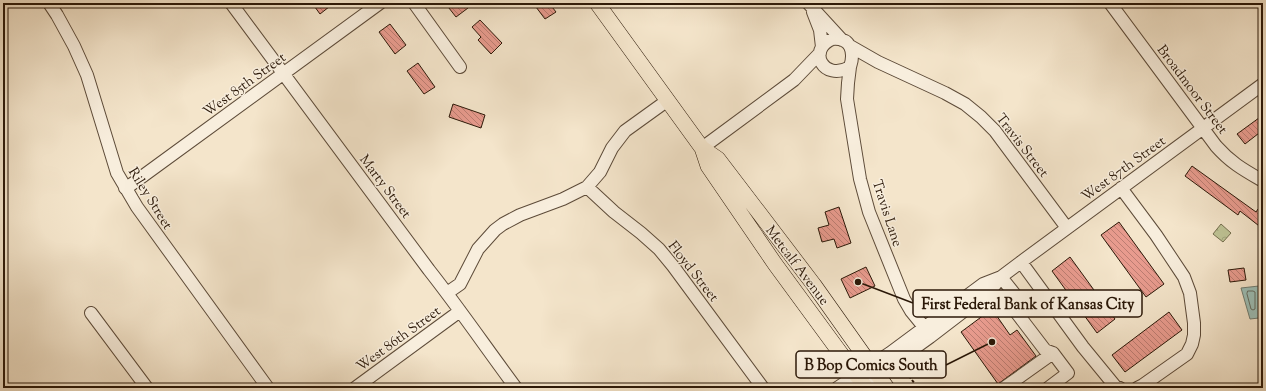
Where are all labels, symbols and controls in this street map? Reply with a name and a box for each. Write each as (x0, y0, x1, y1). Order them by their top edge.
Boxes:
street label: Broadmoor Street (1151, 41, 1232, 139)
street label: West 85th Street (200, 49, 291, 122)
street label: Travis Street (990, 110, 1053, 183)
street label: West 87th Street (1078, 132, 1171, 207)
street label: Marty Street (354, 151, 415, 223)
street label: Riley Street (122, 164, 176, 234)
street label: Travis Lane (866, 177, 906, 250)
street label: Metcalf Avenue (760, 222, 833, 310)
street label: Floyd Street (662, 237, 723, 307)
callout: First Federal Bank of Kansas City (913, 290, 1142, 317)
text: First Federal Bank of Kansas City (922, 295, 1135, 316)
street label: West 86th Street (353, 302, 446, 377)
callout: B Bop Comics South (796, 351, 946, 378)
text: B Bop Comics South (804, 356, 938, 377)

